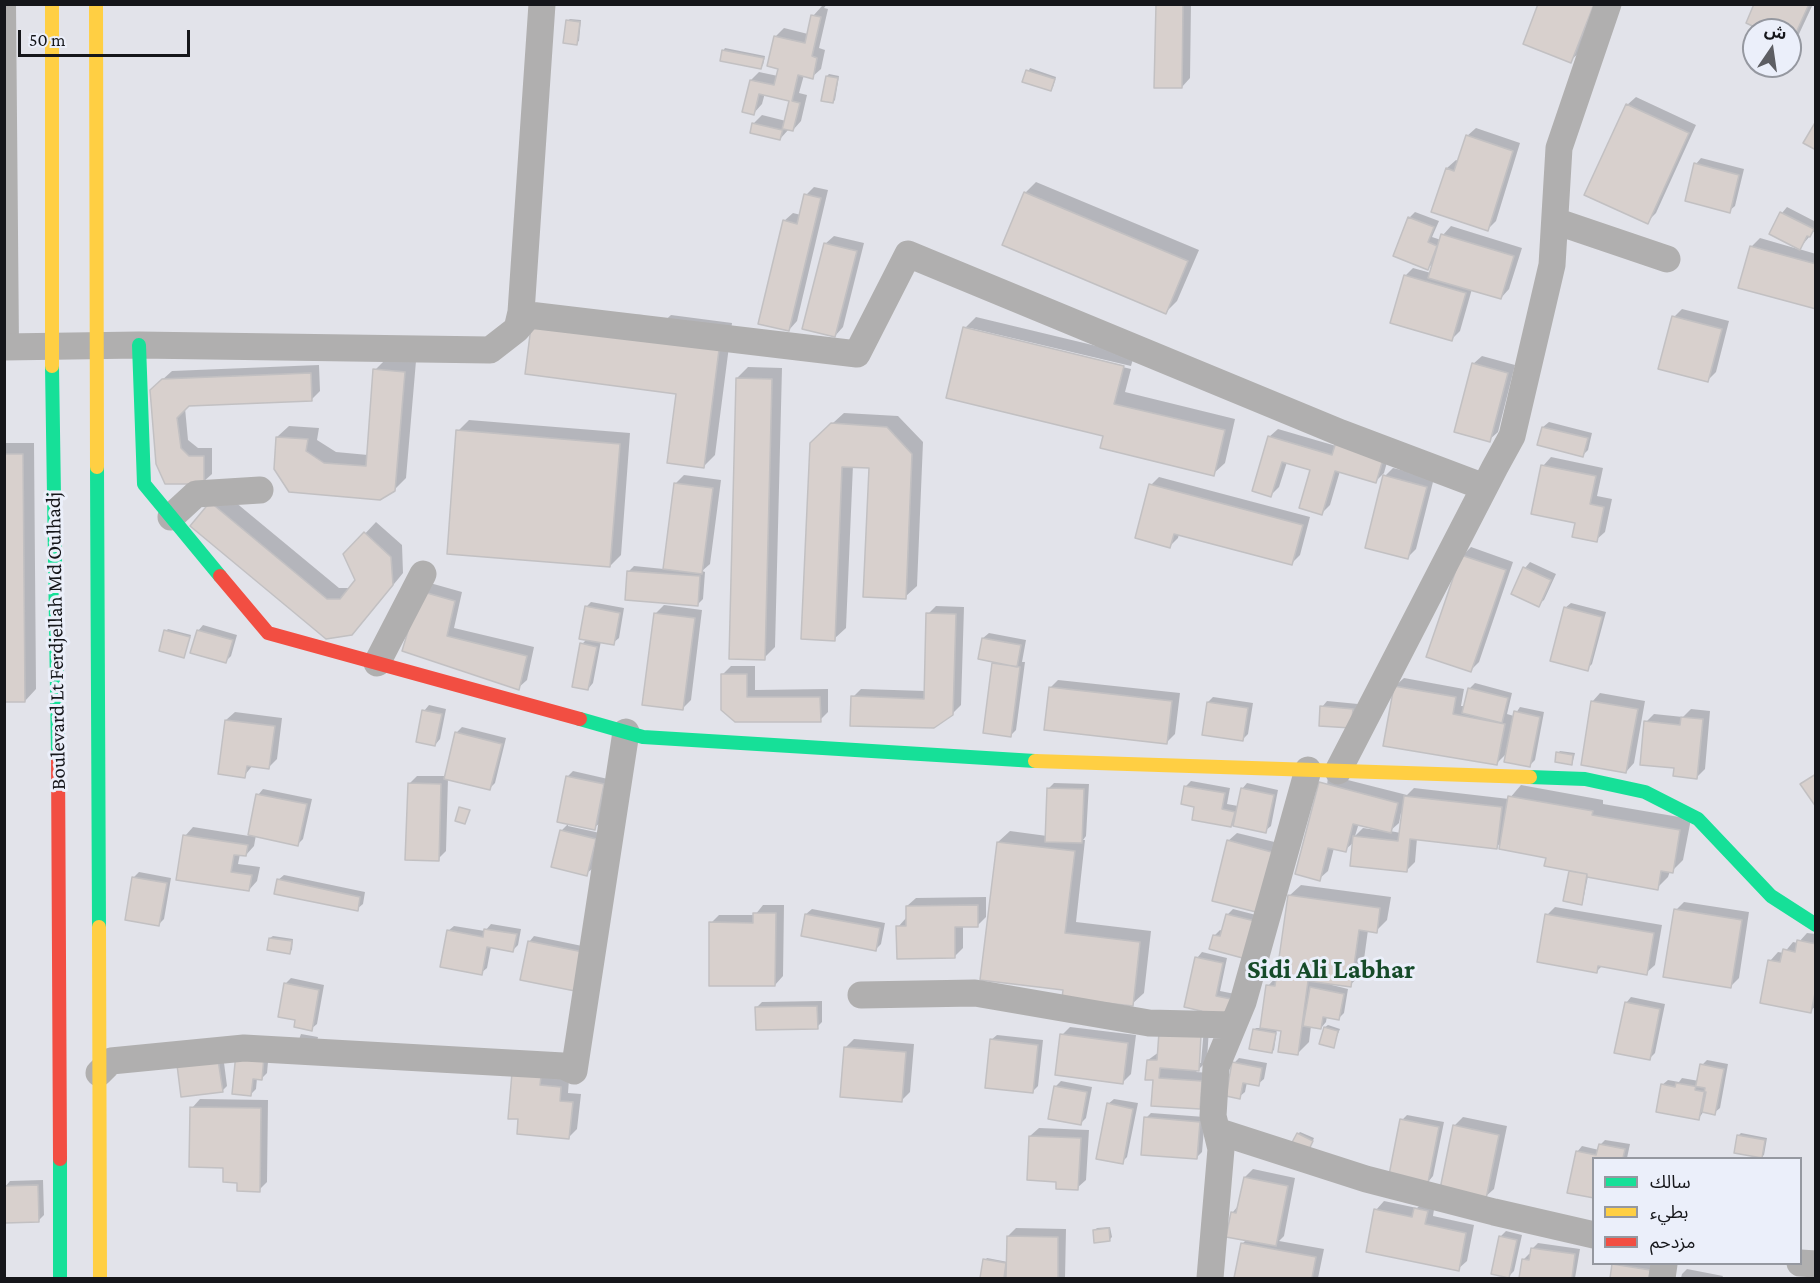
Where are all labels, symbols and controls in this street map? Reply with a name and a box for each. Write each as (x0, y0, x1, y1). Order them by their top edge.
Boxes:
scale bar (21, 18, 194, 56)
north arrow (1742, 18, 1802, 78)
text: ش (1763, 21, 1788, 43)
text: 50 m (29, 30, 66, 50)
street label: Boulevard Lt Ferdjellah Md Oulhadj (41, 492, 71, 790)
district label: Sidi Ali Labhar (1247, 954, 1415, 986)
legend (1592, 1157, 1802, 1265)
text: سالك (1650, 1172, 1691, 1192)
text: بطيء (1650, 1202, 1688, 1222)
text: مزدحم (1650, 1232, 1695, 1252)

